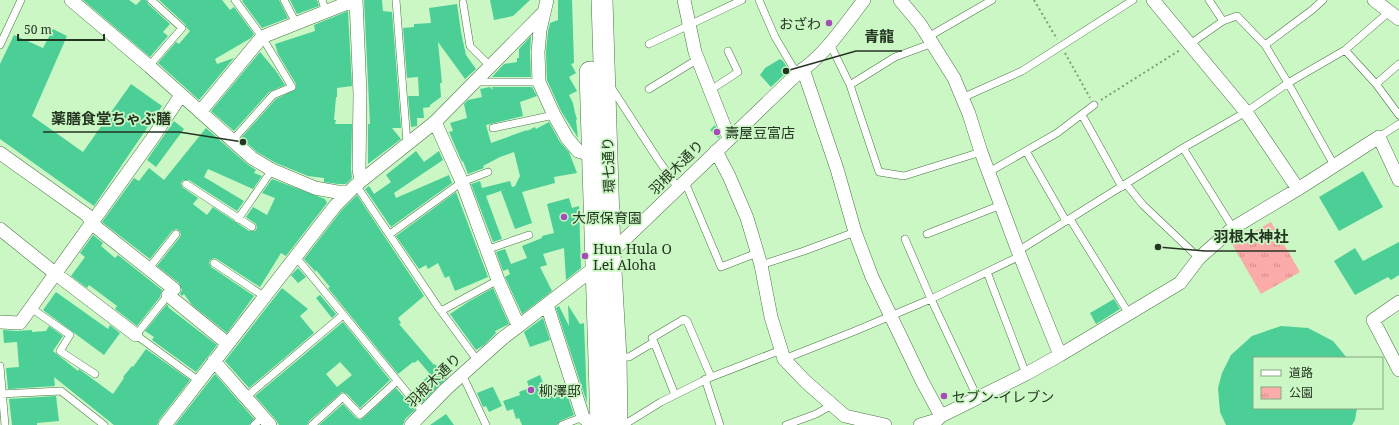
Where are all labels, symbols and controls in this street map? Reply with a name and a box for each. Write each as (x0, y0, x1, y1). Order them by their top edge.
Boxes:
place label: おざわ (779, 14, 821, 33)
scale bar (18, 16, 104, 42)
marker: おざわ (824, 18, 834, 28)
text: 50 m (24, 21, 52, 38)
callout: 青龍 (856, 24, 902, 51)
text: 青龍 (864, 26, 894, 46)
callout: 薬膳食堂ちゃぶ膳 (43, 105, 179, 132)
text: 薬膳食堂ちゃぶ膳 (51, 108, 171, 128)
place label: 壽屋豆富店 (725, 123, 795, 142)
marker: 壽屋豆富店 (712, 127, 722, 137)
street label: 羽根木通り (645, 136, 707, 198)
street label: 環七通り (598, 137, 618, 193)
place label: 大原保育園 (572, 208, 642, 227)
marker: 大原保育園 (559, 212, 569, 222)
callout: 羽根木神社 (1205, 224, 1296, 251)
text: 羽根木神社 (1213, 226, 1289, 246)
place label: Hun Hula O Lei Aloha (593, 239, 672, 274)
marker: Hun Hula O Lei Aloha (580, 251, 590, 261)
street label: 羽根木通り (401, 349, 465, 411)
legend (1253, 357, 1383, 409)
text: 道路 (1289, 364, 1313, 381)
place label: 柳澤邸 (539, 381, 581, 400)
text: 公園 (1289, 384, 1313, 401)
marker: 柳澤邸 (526, 385, 536, 395)
place label: セブン-イレブン (952, 387, 1054, 406)
marker: セブン-イレブン (939, 391, 949, 401)

